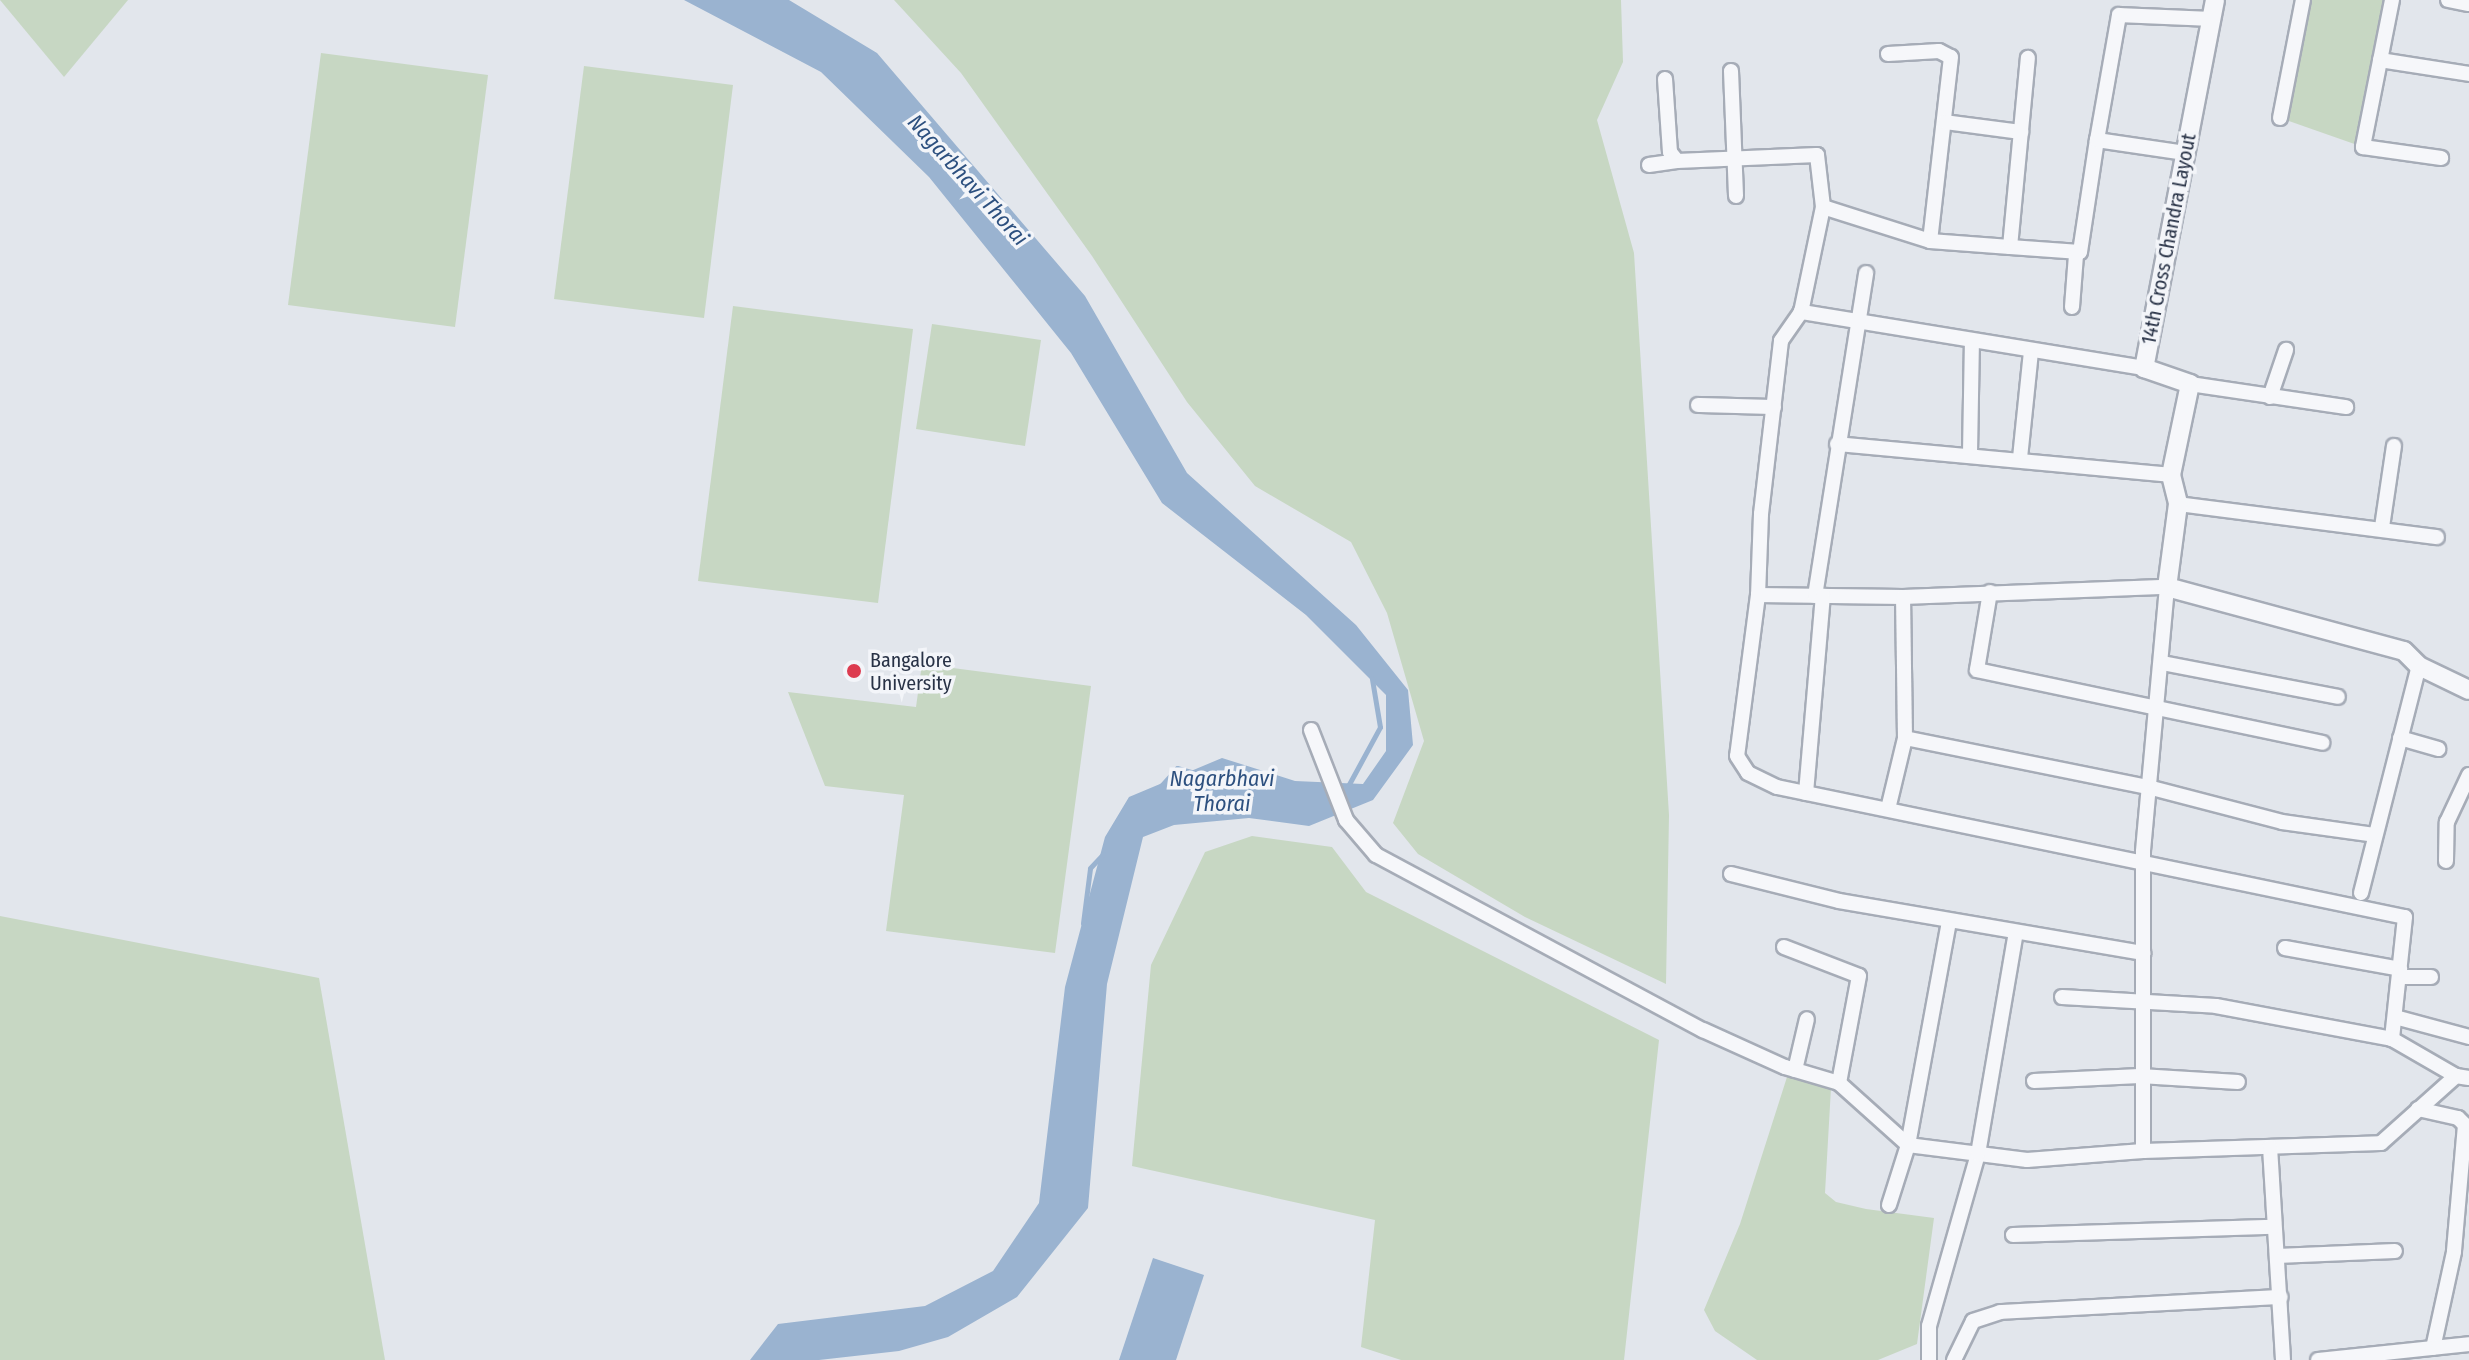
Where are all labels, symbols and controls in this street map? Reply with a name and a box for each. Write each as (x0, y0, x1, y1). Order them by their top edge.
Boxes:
water label: Nagarbhavi Thorai (902, 109, 1034, 251)
street label: 14th Cross Chandra Layout (2137, 131, 2201, 347)
place label: Bangalore University (870, 648, 952, 695)
marker: Bangalore University (845, 662, 863, 680)
water label: Nagarbhavi Thorai (1169, 765, 1275, 816)

